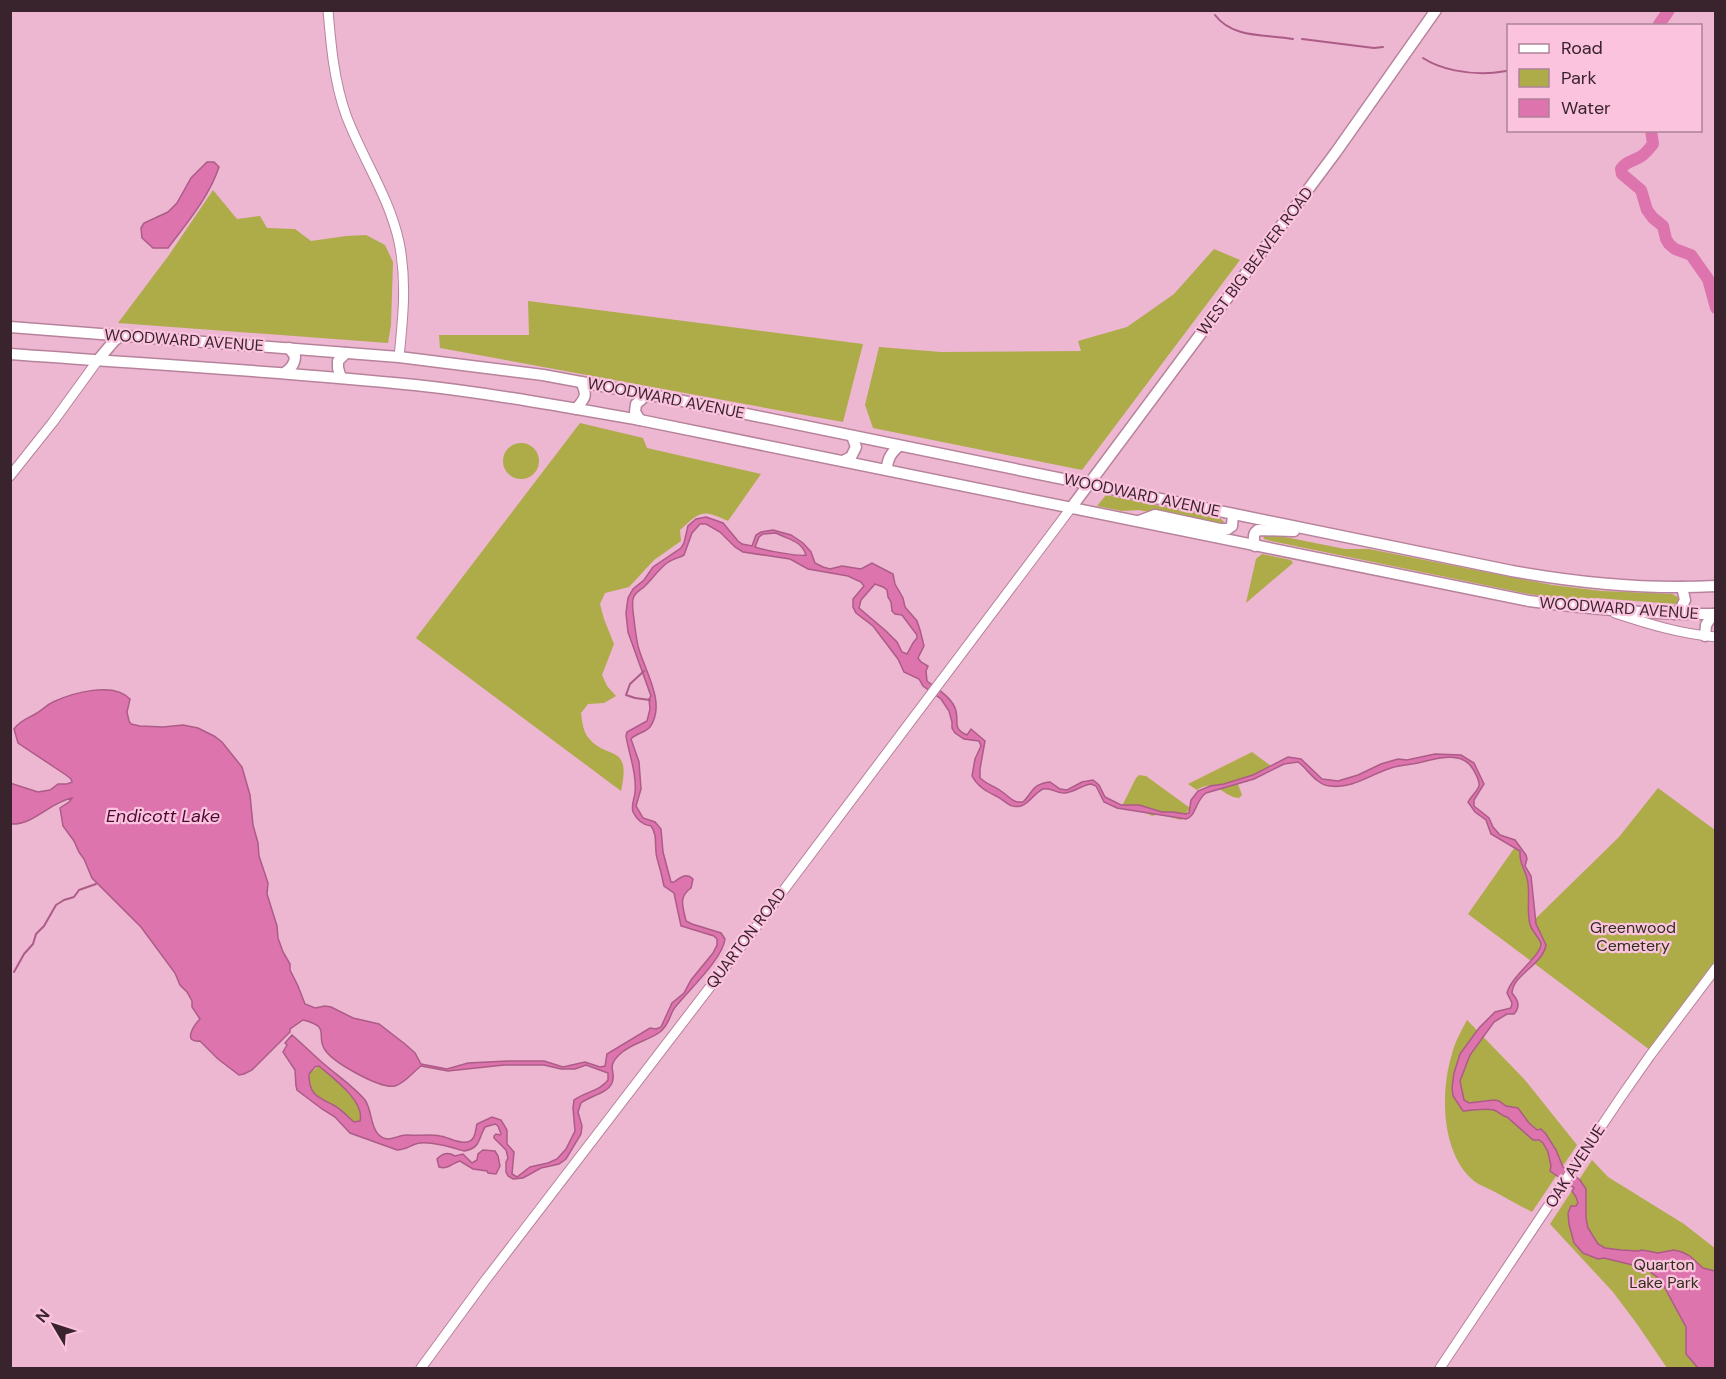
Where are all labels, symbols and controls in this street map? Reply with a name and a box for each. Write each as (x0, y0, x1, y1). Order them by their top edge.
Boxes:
legend (1507, 24, 1702, 132)
text: Road (1561, 36, 1603, 60)
text: Park (1561, 66, 1597, 90)
text: Water (1561, 96, 1611, 120)
street label: WEST BIG BEAVER ROAD (1192, 183, 1318, 339)
street label: WOODWARD AVENUE (104, 324, 264, 356)
street label: WOODWARD AVENUE (586, 372, 746, 424)
street label: WOODWARD AVENUE (1062, 468, 1222, 522)
street label: WOODWARD AVENUE (1539, 592, 1699, 624)
water label: Endicott Lake (106, 804, 220, 828)
street label: QUARTON ROAD (701, 883, 791, 993)
park label: Greenwood Cemetery (1590, 917, 1676, 956)
street label: OAK AVENUE (1540, 1120, 1610, 1212)
park label: Quarton Lake Park (1629, 1254, 1699, 1293)
north arrow (24, 1295, 84, 1355)
text: N (31, 1305, 55, 1327)

